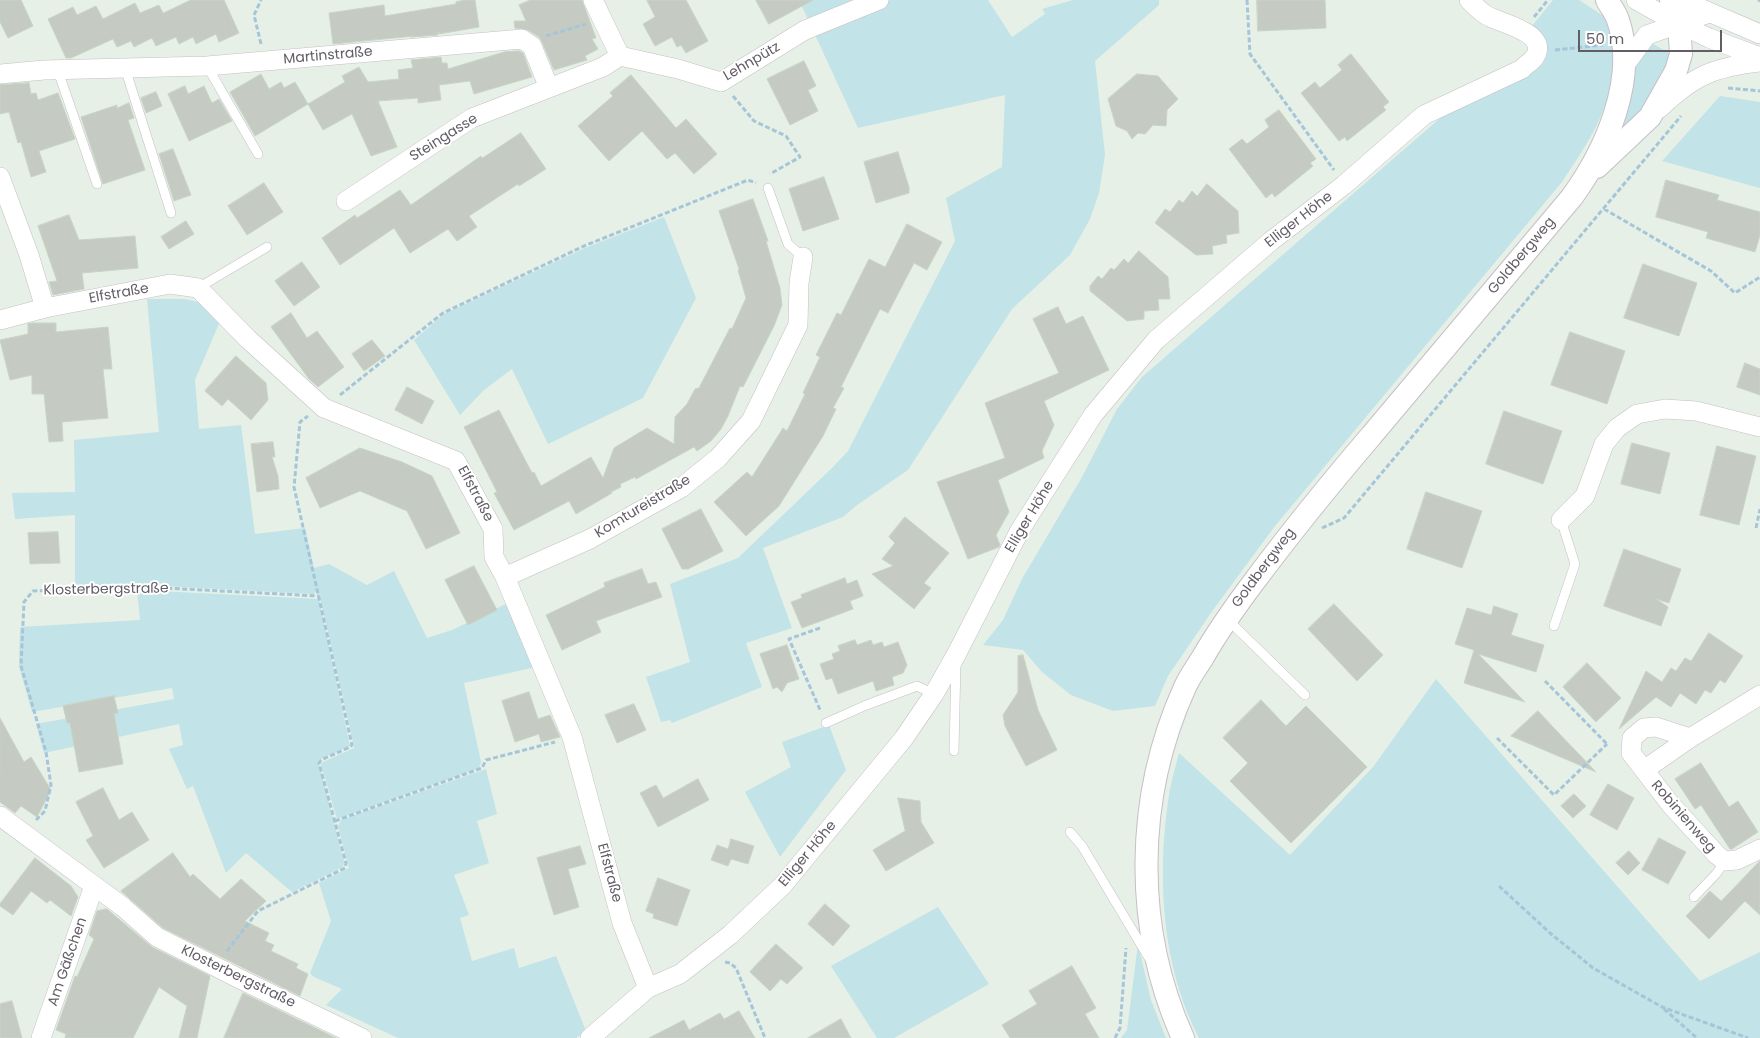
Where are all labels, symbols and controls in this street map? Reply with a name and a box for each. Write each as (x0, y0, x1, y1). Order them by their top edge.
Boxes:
scale bar (1580, 20, 1724, 52)
text: 50 m (1586, 28, 1624, 49)
street label: Lehnpütz (721, 39, 783, 85)
street label: Martinstraße (283, 44, 373, 68)
street label: Steingasse (407, 111, 481, 165)
street label: Elliger Höhe (1262, 188, 1336, 252)
street label: Goldbergweg (1485, 214, 1559, 298)
street label: Elfstraße (88, 280, 150, 308)
street label: Elfstraße (453, 463, 497, 525)
street label: Komtureistraße (592, 472, 694, 542)
street label: Elliger Höhe (1002, 478, 1058, 556)
street label: Goldbergweg (1229, 525, 1299, 611)
street label: Klosterbergstraße (43, 581, 169, 599)
street label: Robinienweg (1647, 778, 1719, 856)
street label: Elliger Höhe (776, 818, 840, 890)
street label: Elfstraße (593, 842, 625, 904)
street label: Am Gäßchen (45, 915, 91, 1009)
street label: Klosterbergstraße (178, 942, 298, 1012)

